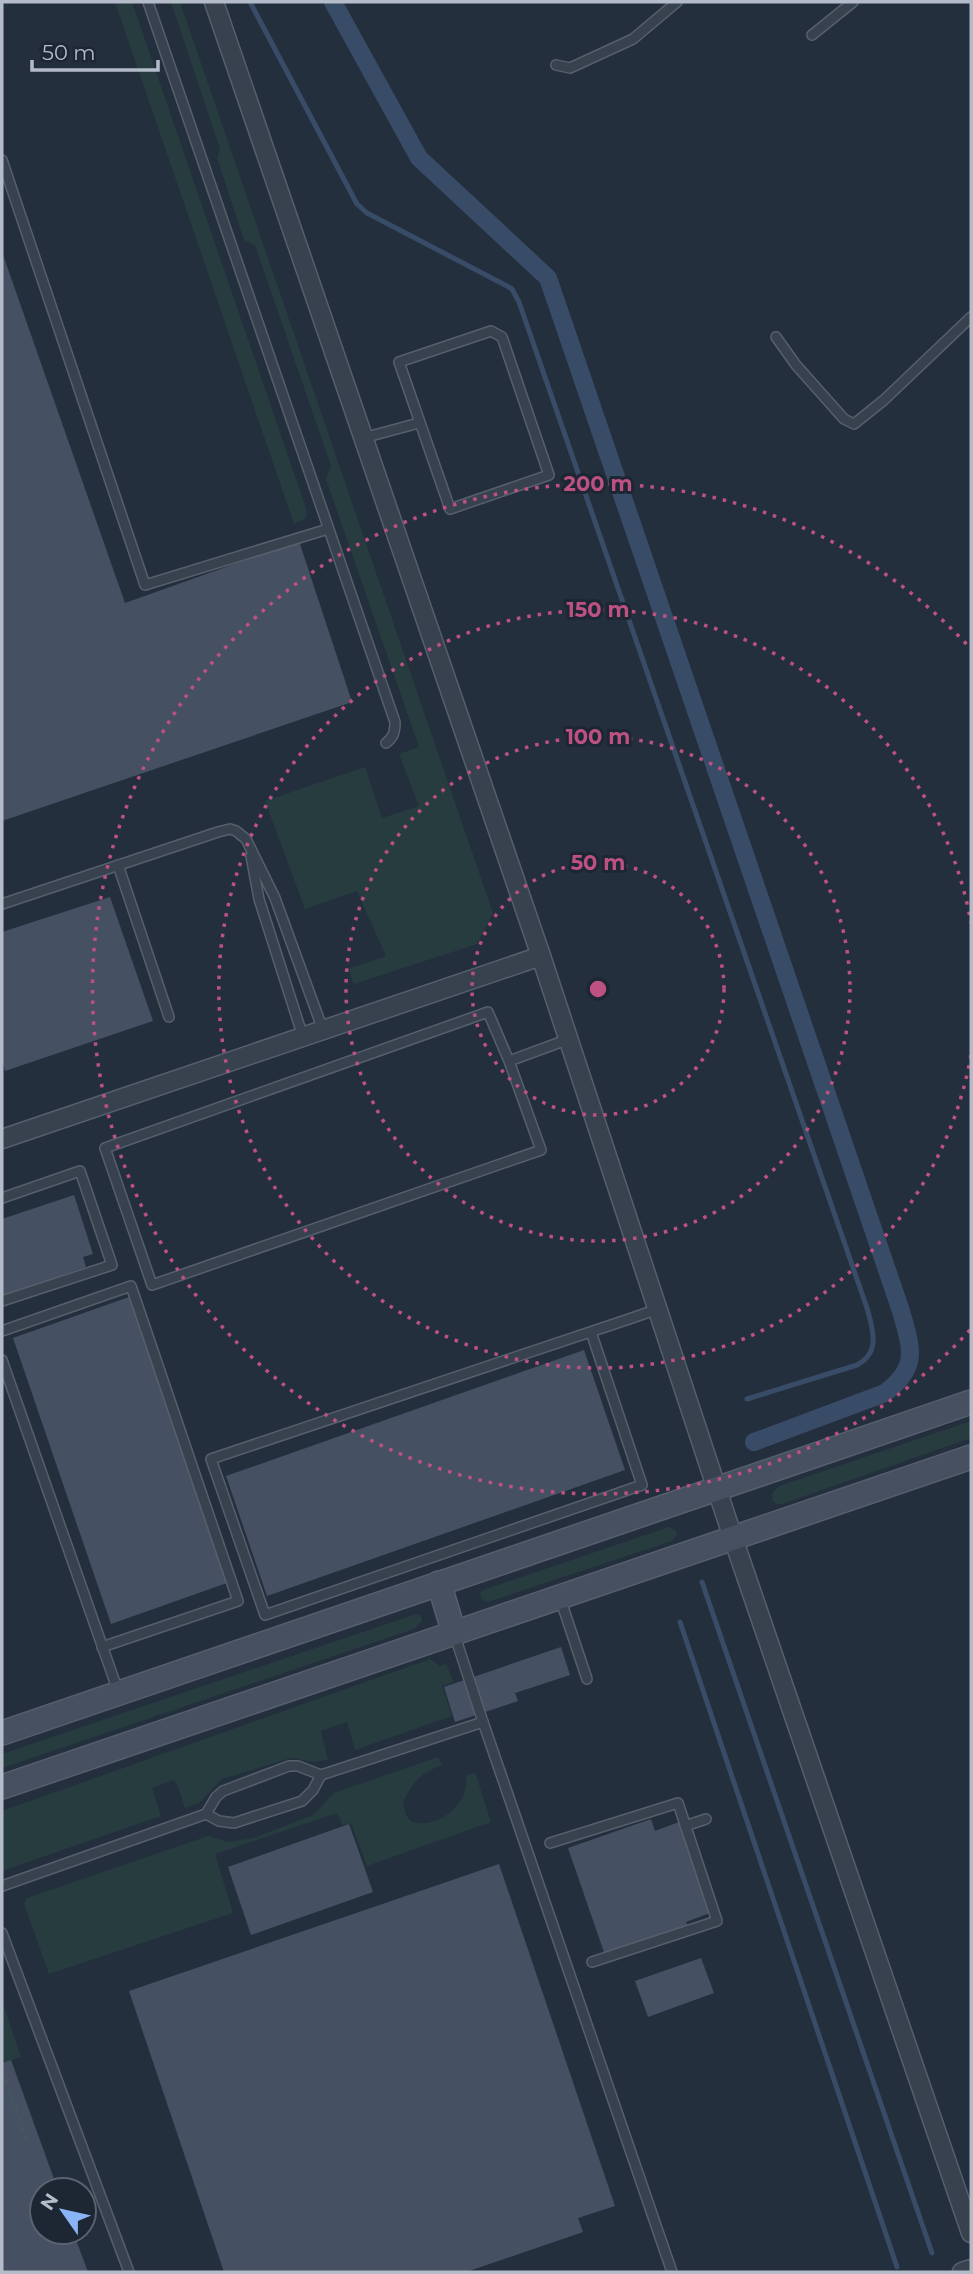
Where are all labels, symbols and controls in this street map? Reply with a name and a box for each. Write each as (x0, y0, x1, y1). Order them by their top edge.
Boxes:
scale bar (32, 28, 158, 72)
text: 50 m (42, 40, 96, 65)
text: 200 m (564, 471, 632, 496)
text: 150 m (567, 597, 629, 622)
text: 100 m (566, 724, 630, 749)
text: 50 m (571, 850, 625, 875)
centre of rings (586, 977, 610, 1001)
north arrow (28, 2176, 98, 2246)
text: N (35, 2189, 63, 2215)

